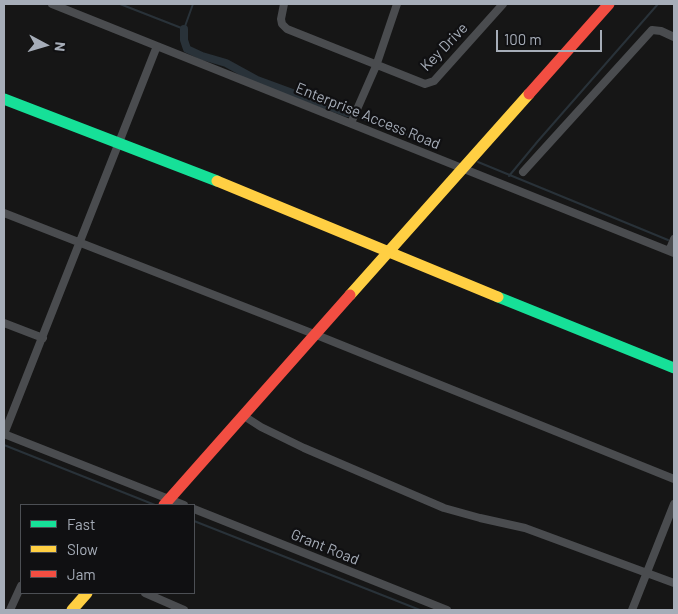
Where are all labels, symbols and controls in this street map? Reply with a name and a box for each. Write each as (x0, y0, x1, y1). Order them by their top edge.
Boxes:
street label: Key Drive (417, 19, 471, 75)
north arrow (20, 20, 70, 70)
scale bar (498, 20, 604, 52)
text: 100 m (504, 30, 542, 48)
text: N (51, 41, 69, 52)
street label: Enterprise Access Road (293, 79, 443, 153)
legend (20, 504, 195, 594)
text: Fast (67, 515, 95, 533)
street label: Grant Road (288, 525, 362, 569)
text: Slow (67, 540, 98, 558)
text: Jam (67, 565, 96, 583)

